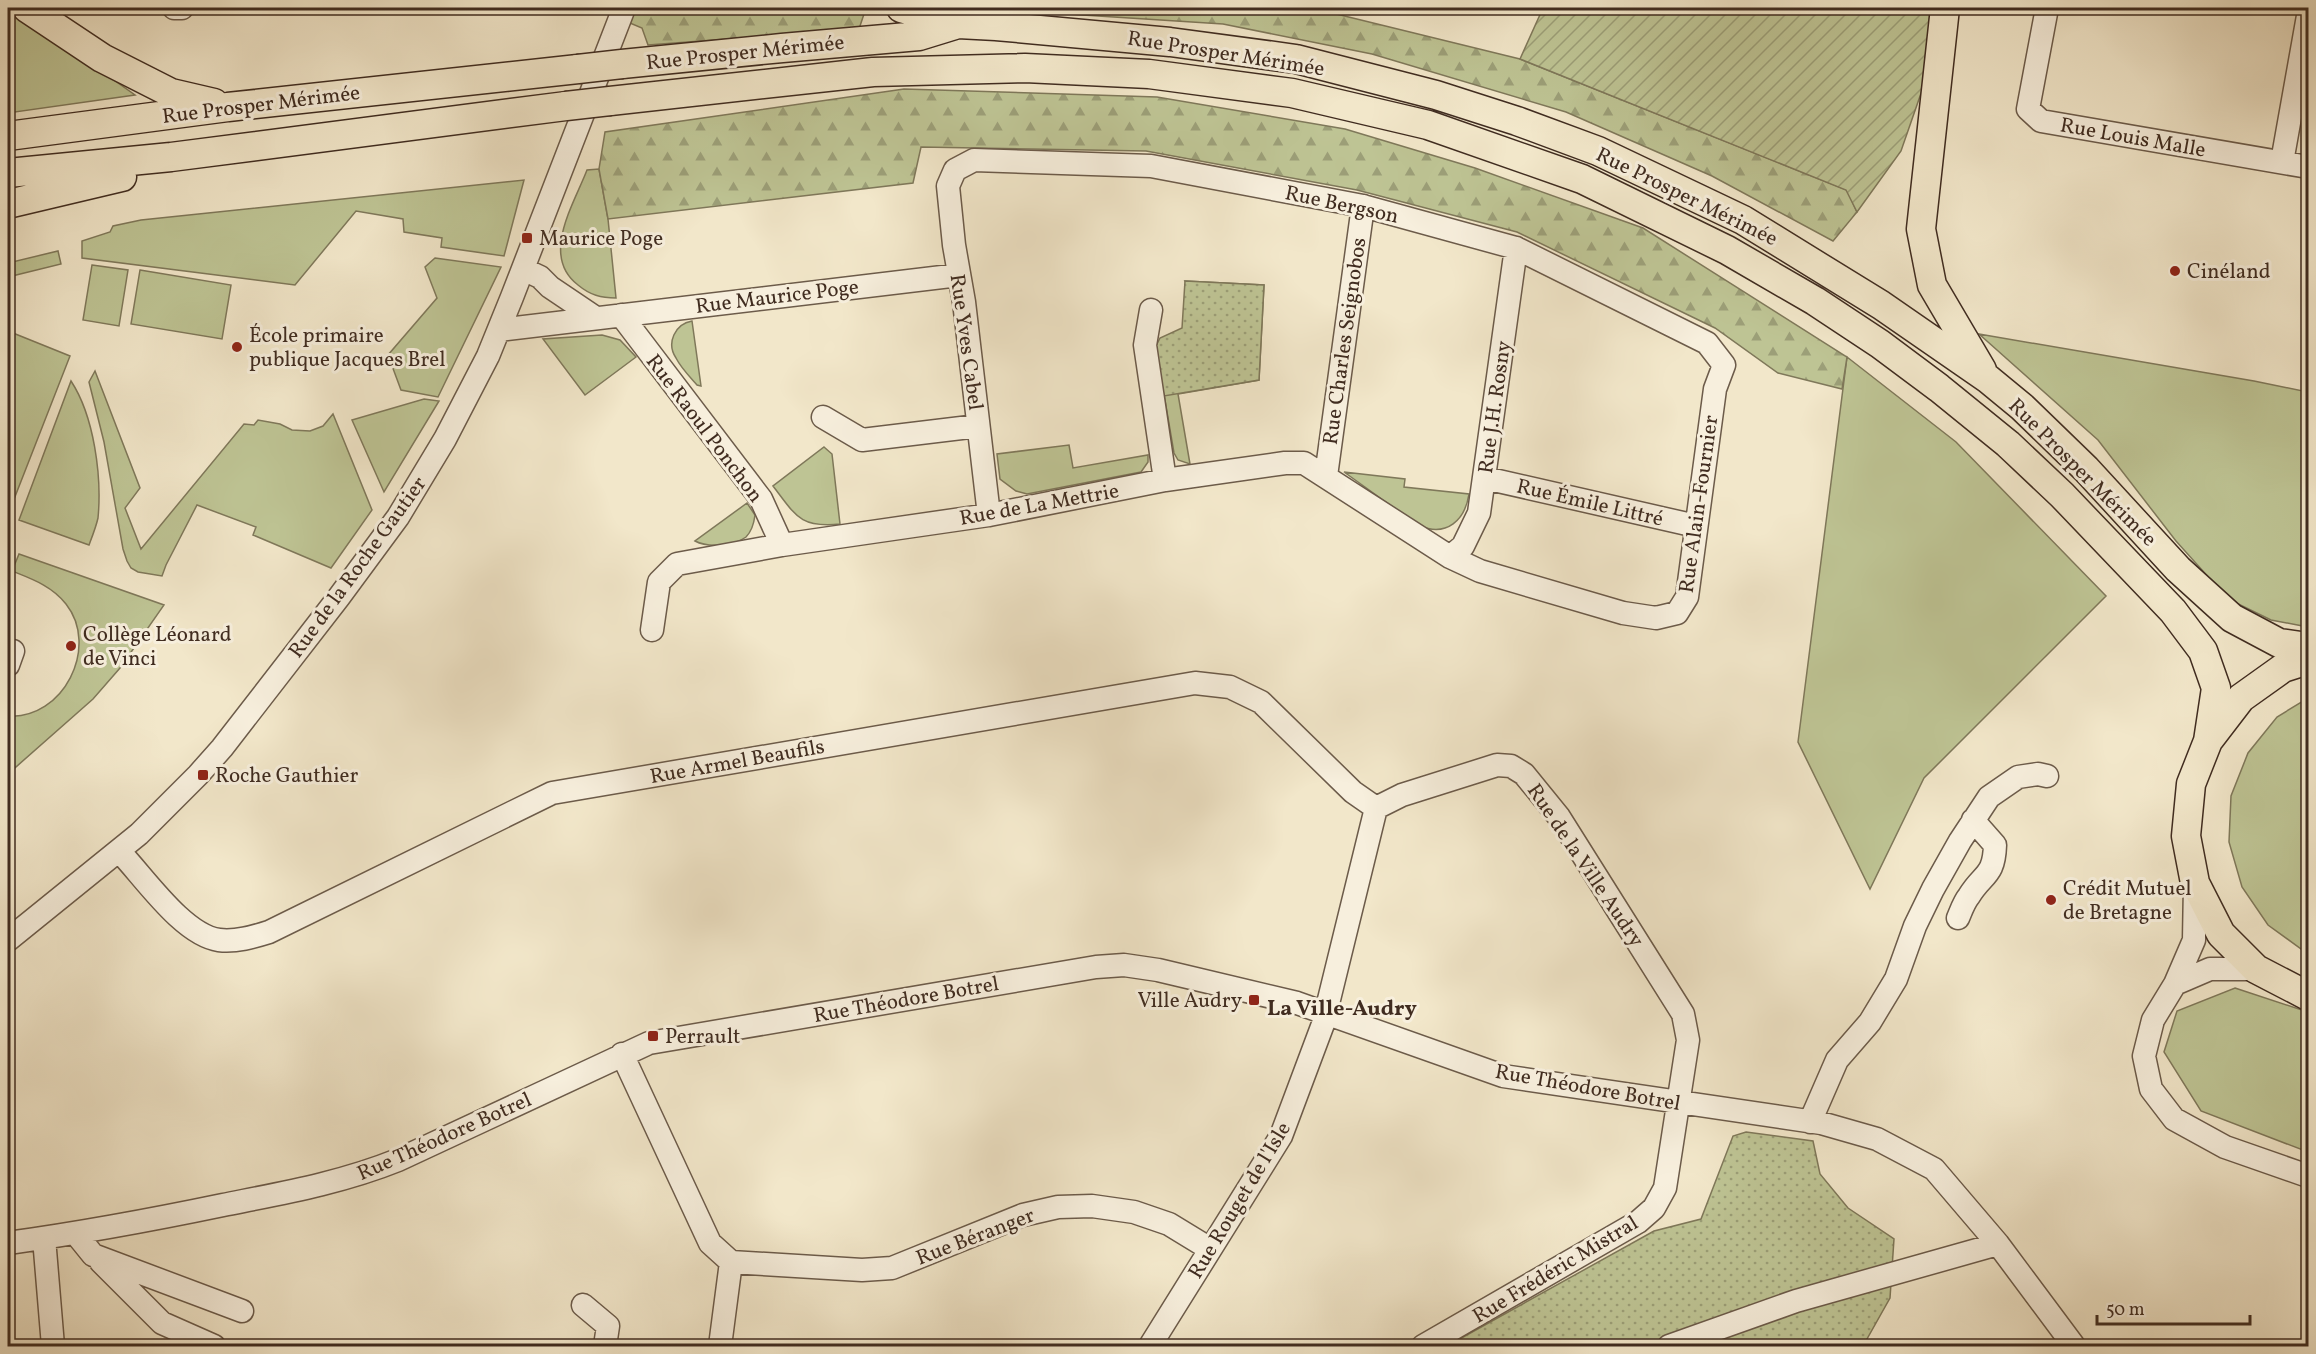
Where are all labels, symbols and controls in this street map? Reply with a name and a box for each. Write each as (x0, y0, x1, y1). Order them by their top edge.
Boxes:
street label: Rue Prosper Mérimée (1125, 25, 1326, 84)
street label: Rue Prosper Mérimée (645, 29, 846, 78)
street label: Rue Prosper Mérimée (161, 79, 362, 132)
street label: Rue Louis Malle (2058, 111, 2208, 166)
street label: Rue Prosper Mérimée (1590, 141, 1782, 254)
street label: Rue Bergson (1282, 179, 1401, 232)
place label: Maurice Poge (539, 225, 663, 254)
marker: Maurice Poge (520, 231, 534, 245)
street label: Rue Charles Seignobos (1317, 236, 1374, 447)
place label: Cinéland (2187, 258, 2271, 287)
marker: Cinéland (2168, 264, 2182, 278)
street label: Rue Yves Cabel (942, 272, 989, 412)
street label: Rue Maurice Poge (694, 273, 861, 322)
place label: École primaire publique Jacques Brel (249, 322, 446, 375)
street label: Rue J.H. Rosny (1472, 338, 1519, 475)
marker: École primaire publique Jacques Brel (230, 340, 244, 354)
street label: Rue Raoul Ponchon (638, 349, 769, 509)
street label: Rue Prosper Mérimée (2001, 392, 2163, 554)
street label: Rue Alain-Fournier (1673, 413, 1726, 595)
street label: Rue de la Roche Gautier (282, 471, 434, 665)
street label: Rue Émile Littré (1513, 472, 1666, 534)
street label: Rue de La Mettrie (957, 477, 1121, 534)
place label: Collège Léonard de Vinci (83, 621, 232, 674)
marker: Collège Léonard de Vinci (64, 639, 78, 653)
street label: Rue Armel Beaufils (648, 733, 827, 792)
place label: Roche Gauthier (215, 762, 358, 791)
marker: Roche Gauthier (196, 768, 210, 782)
street label: Rue de la Ville Audry (1519, 778, 1651, 954)
place label: Crédit Mutuel de Bretagne (2063, 875, 2192, 928)
marker: Crédit Mutuel de Bretagne (2044, 893, 2058, 907)
street label: Rue Théodore Botrel (811, 970, 1001, 1031)
place label: Ville Audry (1137, 987, 1243, 1016)
marker: Ville Audry (1247, 993, 1261, 1007)
district label: La Ville-Audry (1267, 994, 1418, 1025)
place label: Perrault (665, 1023, 740, 1052)
marker: Perrault (646, 1029, 660, 1043)
street label: Rue Théodore Botrel (1493, 1058, 1683, 1119)
street label: Rue Théodore Botrel (353, 1086, 536, 1189)
street label: Rue Rouget de l'Isle (1182, 1117, 1299, 1285)
street label: Rue Béranger (912, 1201, 1039, 1273)
street label: Rue Frédéric Mistral (1467, 1209, 1644, 1331)
scale bar (2097, 1288, 2250, 1326)
text: 50 m (2106, 1298, 2145, 1323)

